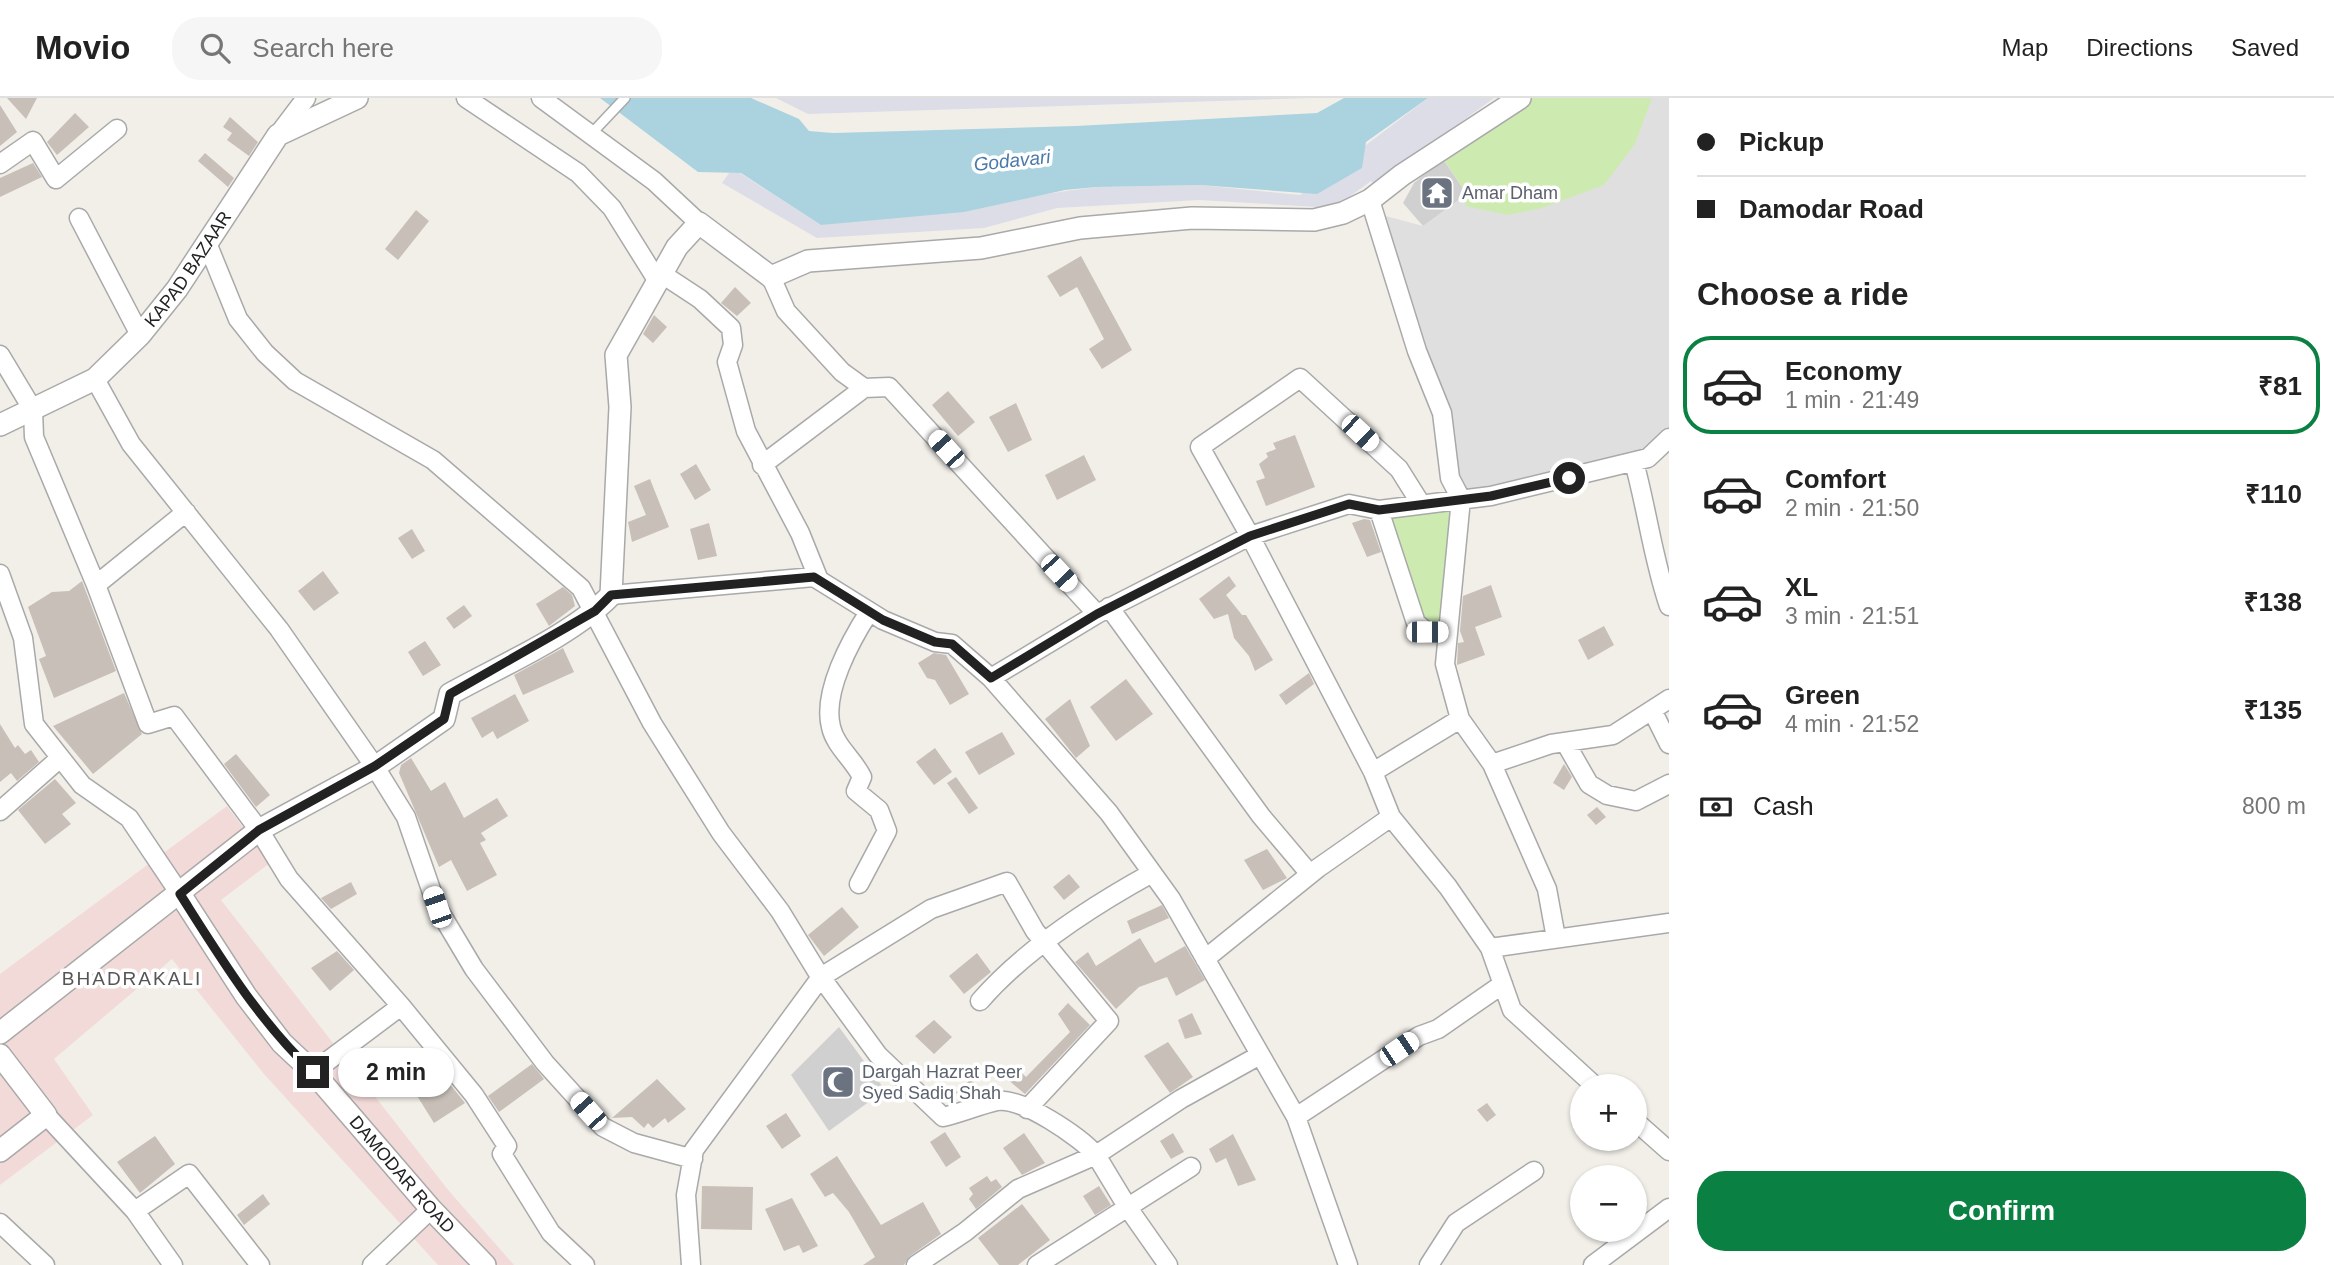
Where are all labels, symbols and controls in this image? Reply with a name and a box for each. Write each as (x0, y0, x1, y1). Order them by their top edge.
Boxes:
search box (172, 17, 662, 80)
text: Movio (35, 29, 130, 66)
icon: search (196, 29, 234, 67)
text: Search here (252, 33, 394, 63)
text: Map (2002, 34, 2048, 61)
text: Directions (2086, 34, 2193, 61)
text: Saved (2231, 34, 2299, 61)
text: Pickup (1739, 127, 1824, 157)
water label: Godavari (973, 146, 1052, 175)
temple icon: Amar Dham (1418, 174, 1456, 212)
place label: Amar Dham (1462, 183, 1558, 203)
text: Damodar Road (1739, 194, 1924, 224)
street label: KAPAD BAZAAR (140, 208, 235, 331)
text: Choose a ride (1697, 276, 1909, 312)
icon: car (1701, 354, 1764, 417)
text: Economy (1785, 356, 1902, 386)
text: ₹81 (2258, 371, 2302, 401)
text: 1 min · 21:49 (1785, 387, 1919, 413)
car (1338, 411, 1383, 455)
car (925, 426, 968, 472)
route start (1553, 462, 1585, 494)
icon: car (1701, 462, 1764, 525)
text: Comfort (1785, 464, 1886, 494)
text: ₹110 (2245, 479, 2302, 509)
text: 2 min · 21:50 (1785, 495, 1919, 521)
car (1037, 550, 1082, 596)
icon: car (1701, 570, 1764, 633)
text: XL (1785, 572, 1818, 602)
text: ₹138 (2244, 587, 2302, 617)
text: 3 min · 21:51 (1785, 603, 1919, 629)
car (1407, 622, 1449, 643)
icon: car (1701, 678, 1764, 741)
text: Green (1785, 680, 1860, 710)
text: ₹135 (2244, 695, 2302, 725)
text: 4 min · 21:52 (1785, 711, 1919, 737)
icon: cash (1697, 788, 1735, 826)
text: Cash (1753, 791, 1814, 821)
text: 800 m (2242, 793, 2306, 819)
car (421, 884, 454, 930)
district label: BHADRAKALI (62, 968, 202, 989)
car (1376, 1029, 1423, 1069)
callout: 2 min (338, 1048, 453, 1096)
route end (297, 1056, 329, 1088)
text: 2 min (366, 1059, 426, 1085)
place label: Dargah Hazrat Peer Syed Sadiq Shah (862, 1062, 1022, 1103)
mosque icon: Dargah Hazrat Peer Syed Sadiq Shah (819, 1063, 857, 1101)
map controls (1570, 1074, 1647, 1242)
button: + (1570, 1074, 1647, 1151)
car (567, 1088, 610, 1134)
street label: DAMODAR ROAD (345, 1112, 459, 1237)
button: − (1570, 1165, 1647, 1242)
button: Confirm (1697, 1171, 2306, 1251)

